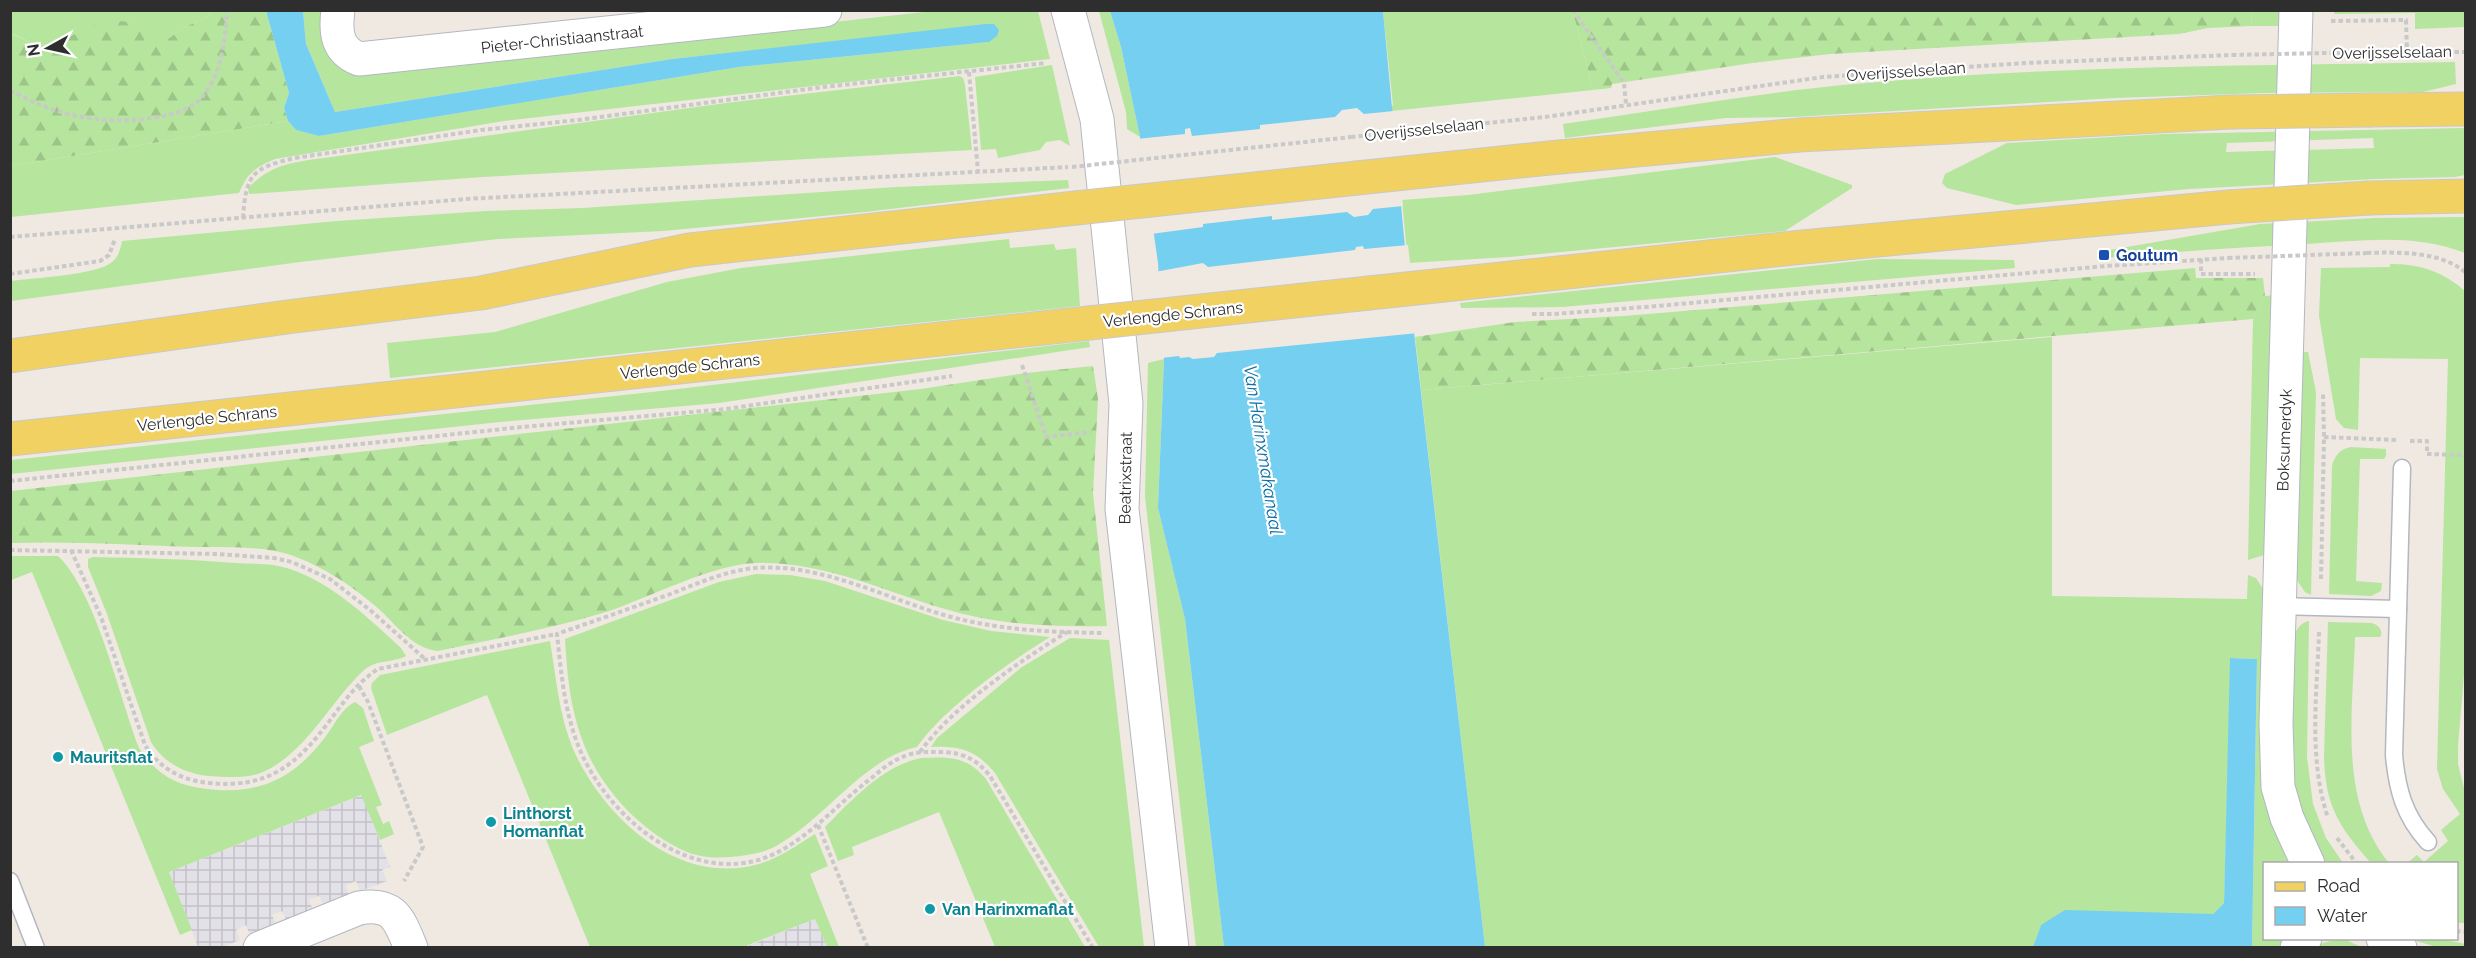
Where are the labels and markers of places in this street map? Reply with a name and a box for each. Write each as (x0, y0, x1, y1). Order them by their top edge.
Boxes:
place label: Goutum (2116, 246, 2178, 265)
marker: Goutum (2097, 248, 2111, 262)
place label: Mauritsflat (70, 748, 153, 767)
marker: Mauritsflat (51, 750, 65, 764)
place label: Linthorst Homanflat (503, 804, 584, 841)
marker: Linthorst Homanflat (484, 815, 498, 829)
place label: Van Harinxmaflat (942, 900, 1074, 919)
marker: Van Harinxmaflat (923, 902, 937, 916)

